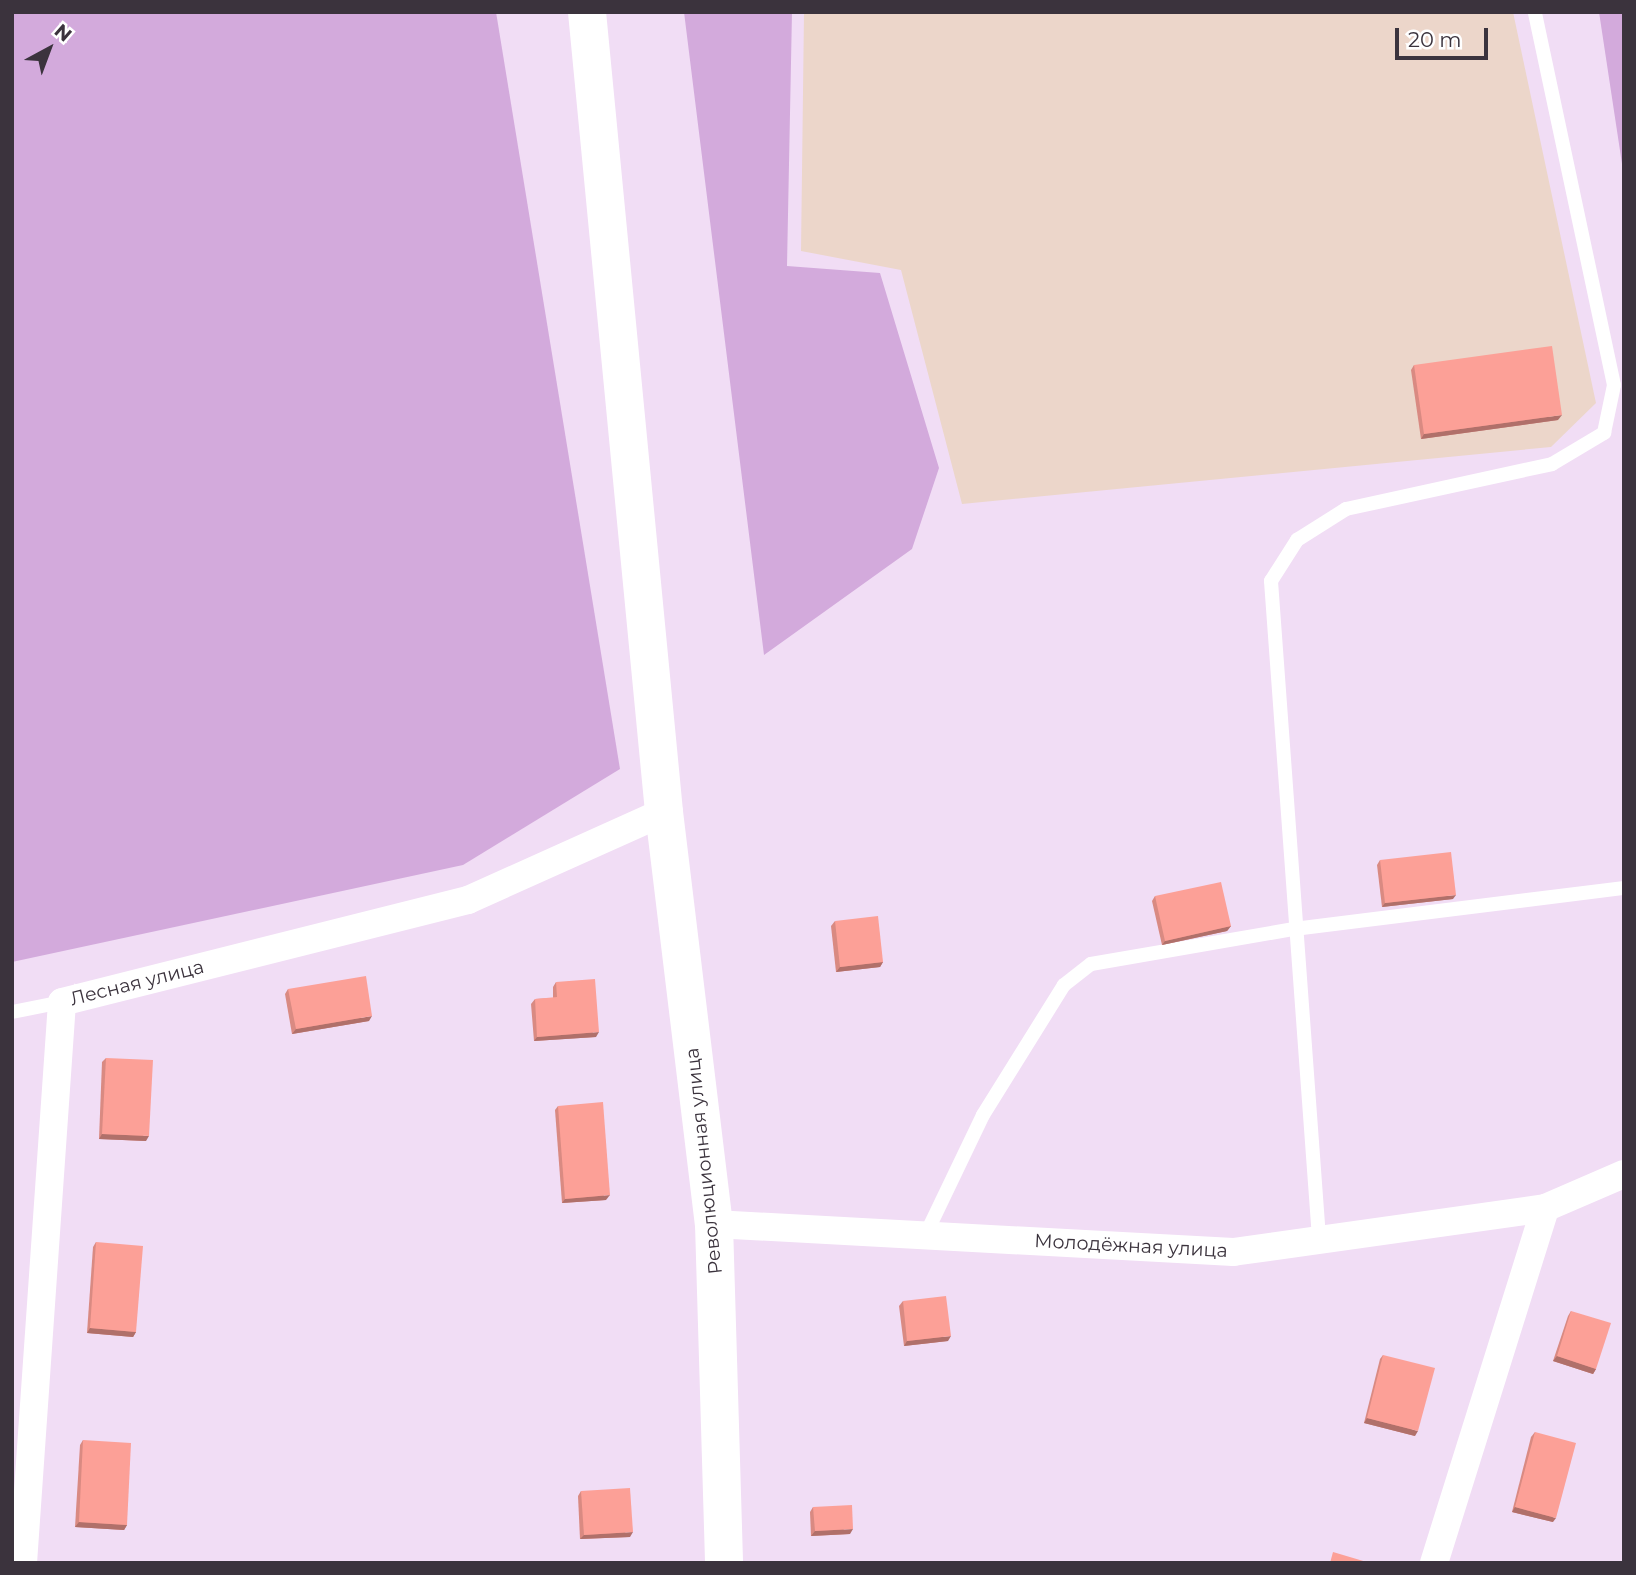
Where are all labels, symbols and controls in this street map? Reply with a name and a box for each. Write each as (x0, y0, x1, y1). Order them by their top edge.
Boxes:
north arrow (14, 14, 84, 84)
scale bar (1398, 14, 1491, 58)
text: N (50, 19, 76, 46)
text: 20 m (1408, 27, 1462, 52)
street label: Лесная улица (68, 955, 206, 1011)
street label: Революционная улица (681, 1047, 727, 1275)
street label: Молодёжная улица (1034, 1230, 1228, 1262)

